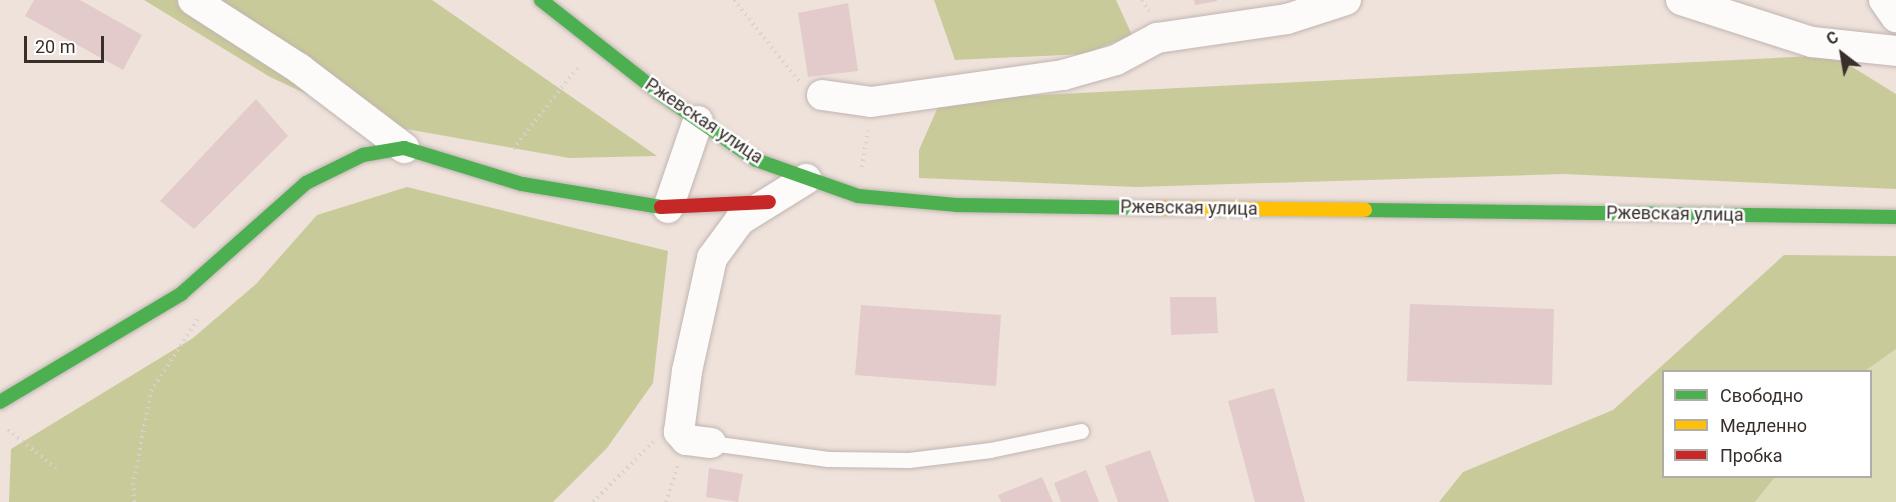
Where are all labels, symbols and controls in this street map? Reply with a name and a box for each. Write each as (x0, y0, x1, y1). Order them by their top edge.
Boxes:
scale bar (27, 24, 106, 62)
north arrow (1812, 24, 1872, 84)
text: С (1823, 27, 1842, 49)
text: 20 m (35, 36, 75, 57)
street label: Ржевская улица (641, 74, 767, 168)
street label: Ржевская улица (1120, 196, 1258, 220)
street label: Ржевская улица (1606, 202, 1744, 226)
legend (1662, 370, 1872, 478)
text: Свободно (1720, 385, 1803, 406)
text: Медленно (1720, 415, 1807, 436)
text: Пробка (1720, 445, 1783, 466)

